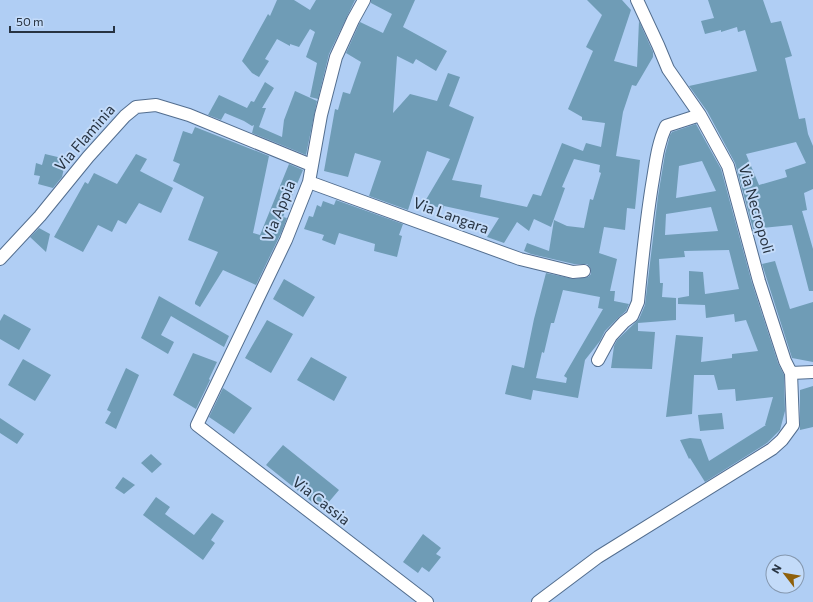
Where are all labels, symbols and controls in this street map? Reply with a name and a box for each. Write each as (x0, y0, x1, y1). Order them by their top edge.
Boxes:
scale bar (10, 8, 114, 34)
text: 50 m (16, 14, 44, 28)
street label: Via Flaminia (50, 100, 118, 174)
street label: Via Necropoli (736, 162, 778, 255)
street label: Via Appia (258, 177, 299, 244)
street label: Via Langara (411, 193, 492, 237)
street label: Via Cassia (289, 472, 354, 528)
north arrow (765, 554, 805, 594)
text: N (768, 562, 784, 575)

